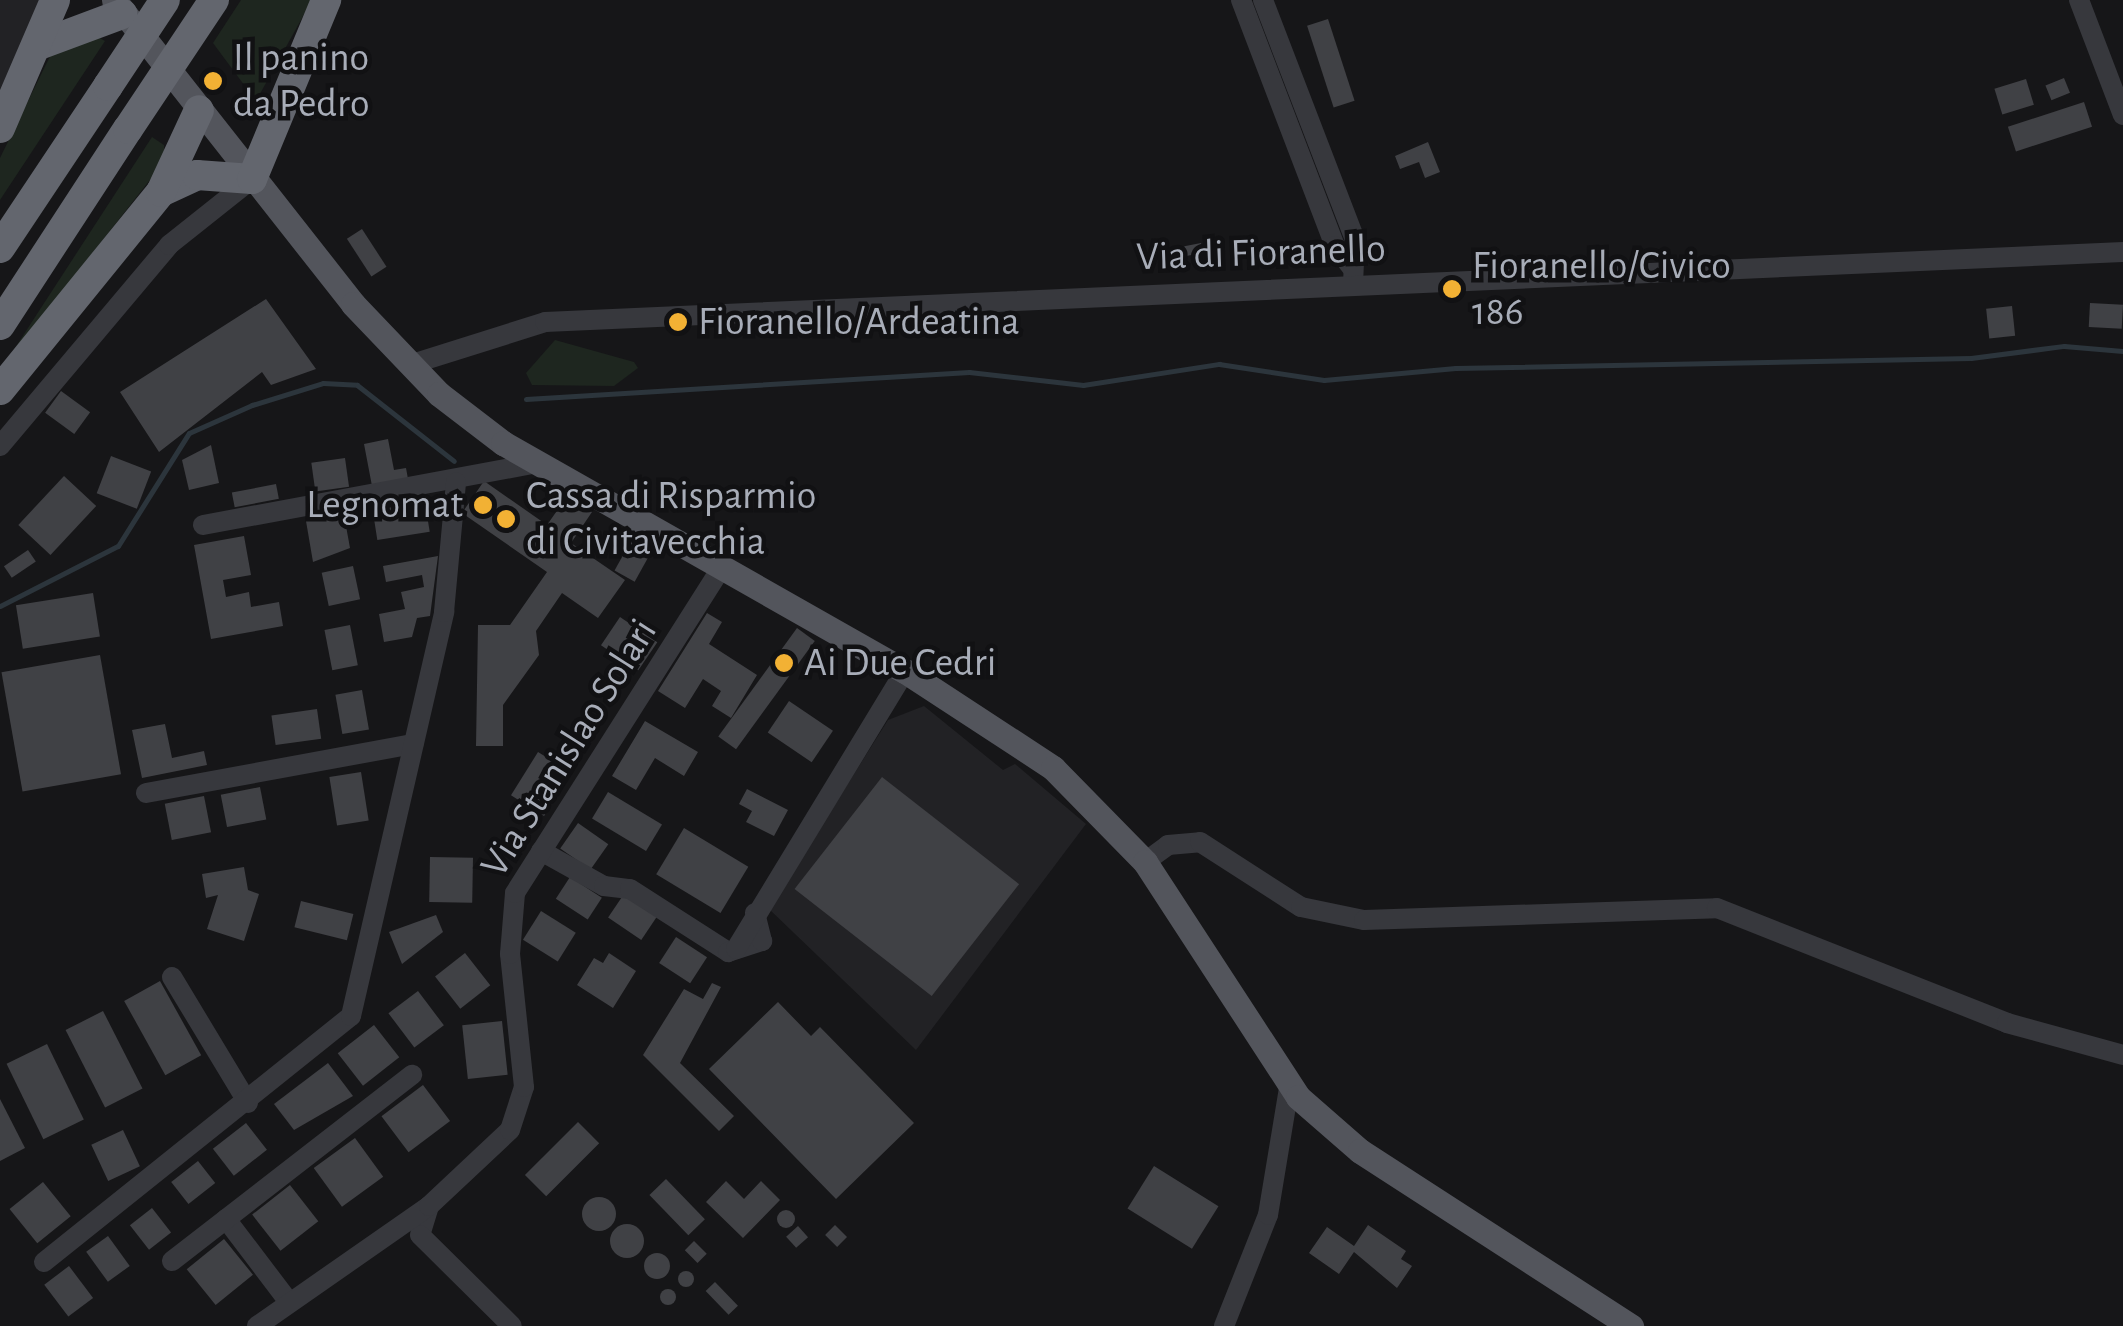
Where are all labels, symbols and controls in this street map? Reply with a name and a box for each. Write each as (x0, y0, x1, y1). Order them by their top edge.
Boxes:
place label: Il panino da Pedro (233, 34, 370, 128)
marker: Il panino da Pedro (202, 70, 224, 92)
street label: Via di Fioranello (1135, 225, 1387, 281)
place label: Fioranello/Civico 186 (1472, 242, 1731, 336)
marker: Fioranello/Civico 186 (1441, 278, 1463, 300)
place label: Fioranello/Ardeatina (698, 298, 1020, 346)
marker: Fioranello/Ardeatina (667, 311, 689, 333)
place label: Cassa di Risparmio di Civitavecchia (526, 472, 816, 566)
place label: Legnomat (306, 481, 463, 529)
marker: Legnomat (472, 494, 494, 516)
marker: Cassa di Risparmio di Civitavecchia (495, 508, 517, 530)
street label: Via Stanislao Solari (470, 610, 668, 886)
place label: Ai Due Cedri (804, 639, 996, 687)
marker: Ai Due Cedri (773, 652, 795, 674)

